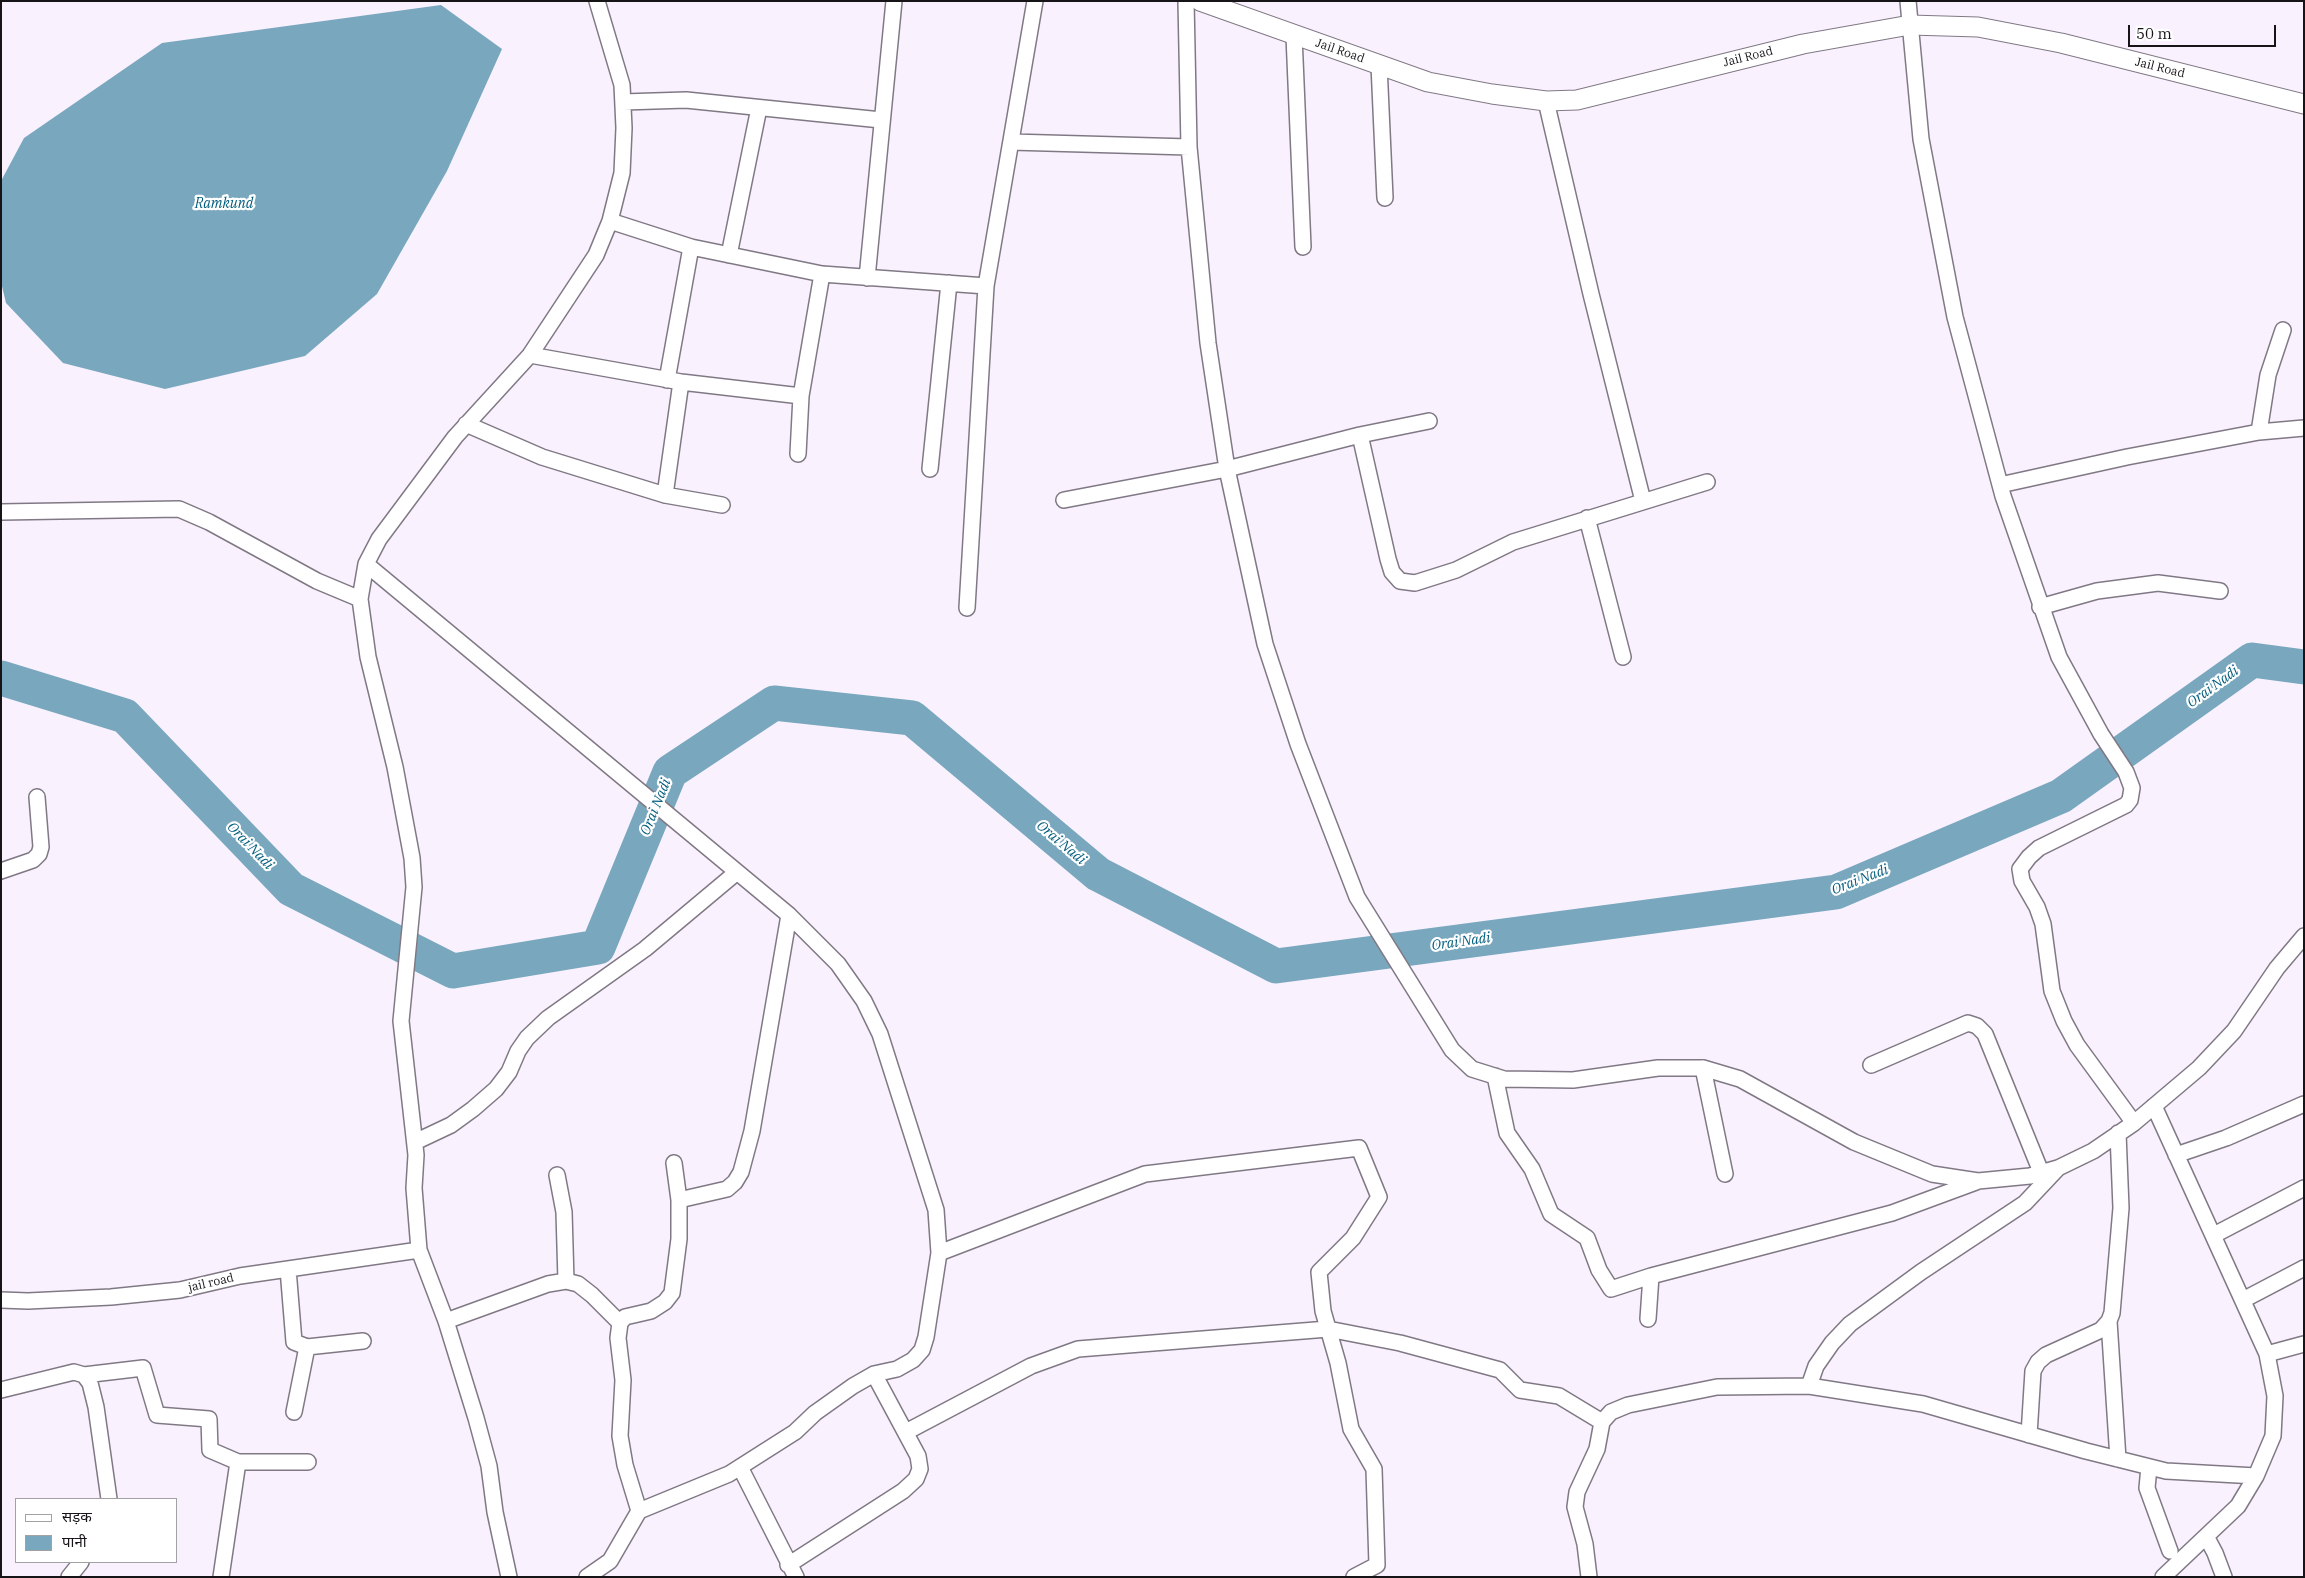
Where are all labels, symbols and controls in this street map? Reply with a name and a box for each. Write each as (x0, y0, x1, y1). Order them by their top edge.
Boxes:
scale bar (2130, 15, 2278, 47)
text: 50 m (2136, 24, 2172, 43)
street label: Jail Road (1314, 36, 1366, 66)
street label: Jail Road (1722, 44, 1774, 70)
street label: Jail Road (2134, 55, 2186, 81)
water label: Ramkund (195, 196, 253, 212)
water label: Orai Nadi (2184, 663, 2242, 711)
water label: Orai Nadi (637, 776, 675, 838)
water label: Orai Nadi (1033, 817, 1089, 869)
water label: Orai Nadi (223, 819, 277, 873)
water label: Orai Nadi (1829, 862, 1891, 898)
water label: Orai Nadi (1430, 930, 1492, 954)
street label: jail road (187, 1271, 235, 1295)
legend (15, 1498, 178, 1563)
text: सड़क (62, 1507, 92, 1526)
text: पानी (62, 1532, 87, 1551)

